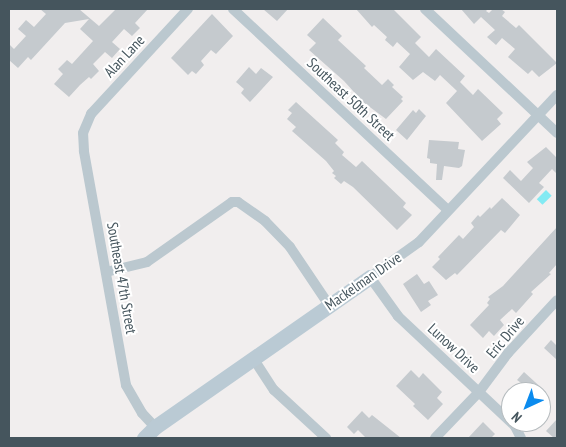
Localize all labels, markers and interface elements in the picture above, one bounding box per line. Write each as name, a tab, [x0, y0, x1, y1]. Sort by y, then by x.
street label: Alan Lane	[100, 31, 148, 81]
street label: Southeast 50th Street	[303, 54, 399, 144]
street label: Southeast 47th Street	[103, 221, 141, 335]
street label: Mackelman Drive	[321, 248, 405, 314]
street label: Eric Drive	[482, 312, 528, 362]
street label: Lunow Drive	[424, 319, 484, 377]
north arrow	[501, 382, 551, 432]
text: N	[508, 408, 525, 426]

